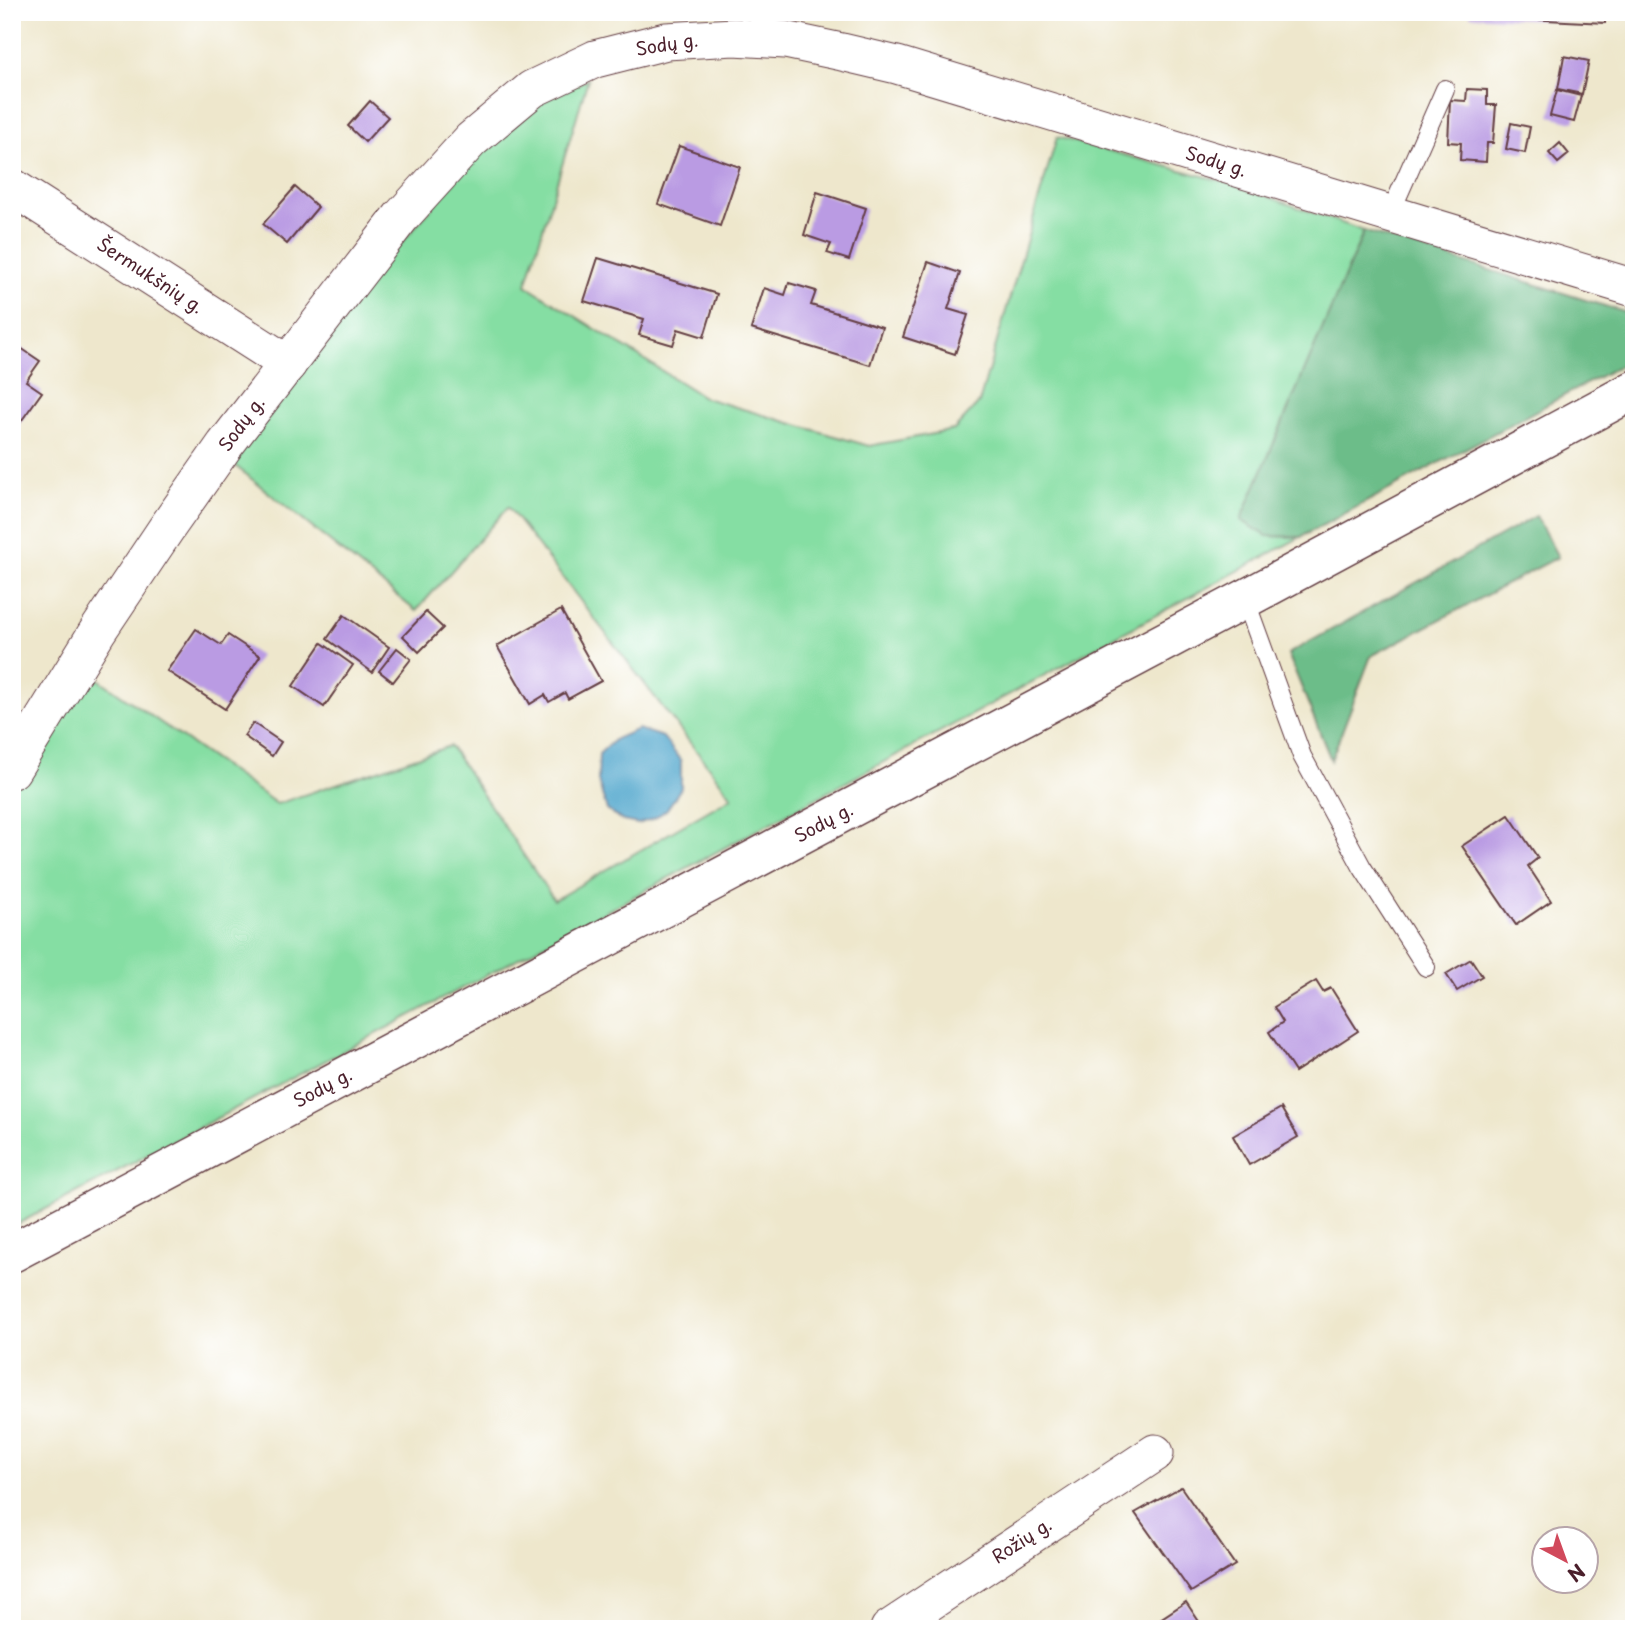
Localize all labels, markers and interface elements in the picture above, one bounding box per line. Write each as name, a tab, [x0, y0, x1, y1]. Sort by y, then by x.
street label: Sodų g.	[634, 25, 700, 62]
street label: Sodų g.	[1182, 138, 1250, 183]
street label: Šermukšnių g.	[92, 230, 210, 319]
street label: Sodų g.	[211, 390, 270, 456]
street label: Sodų g.	[789, 795, 857, 848]
street label: Sodų g.	[288, 1060, 356, 1113]
street label: Rožių g.	[986, 1510, 1057, 1569]
north arrow	[1530, 1526, 1600, 1596]
text: N	[1562, 1558, 1592, 1589]

